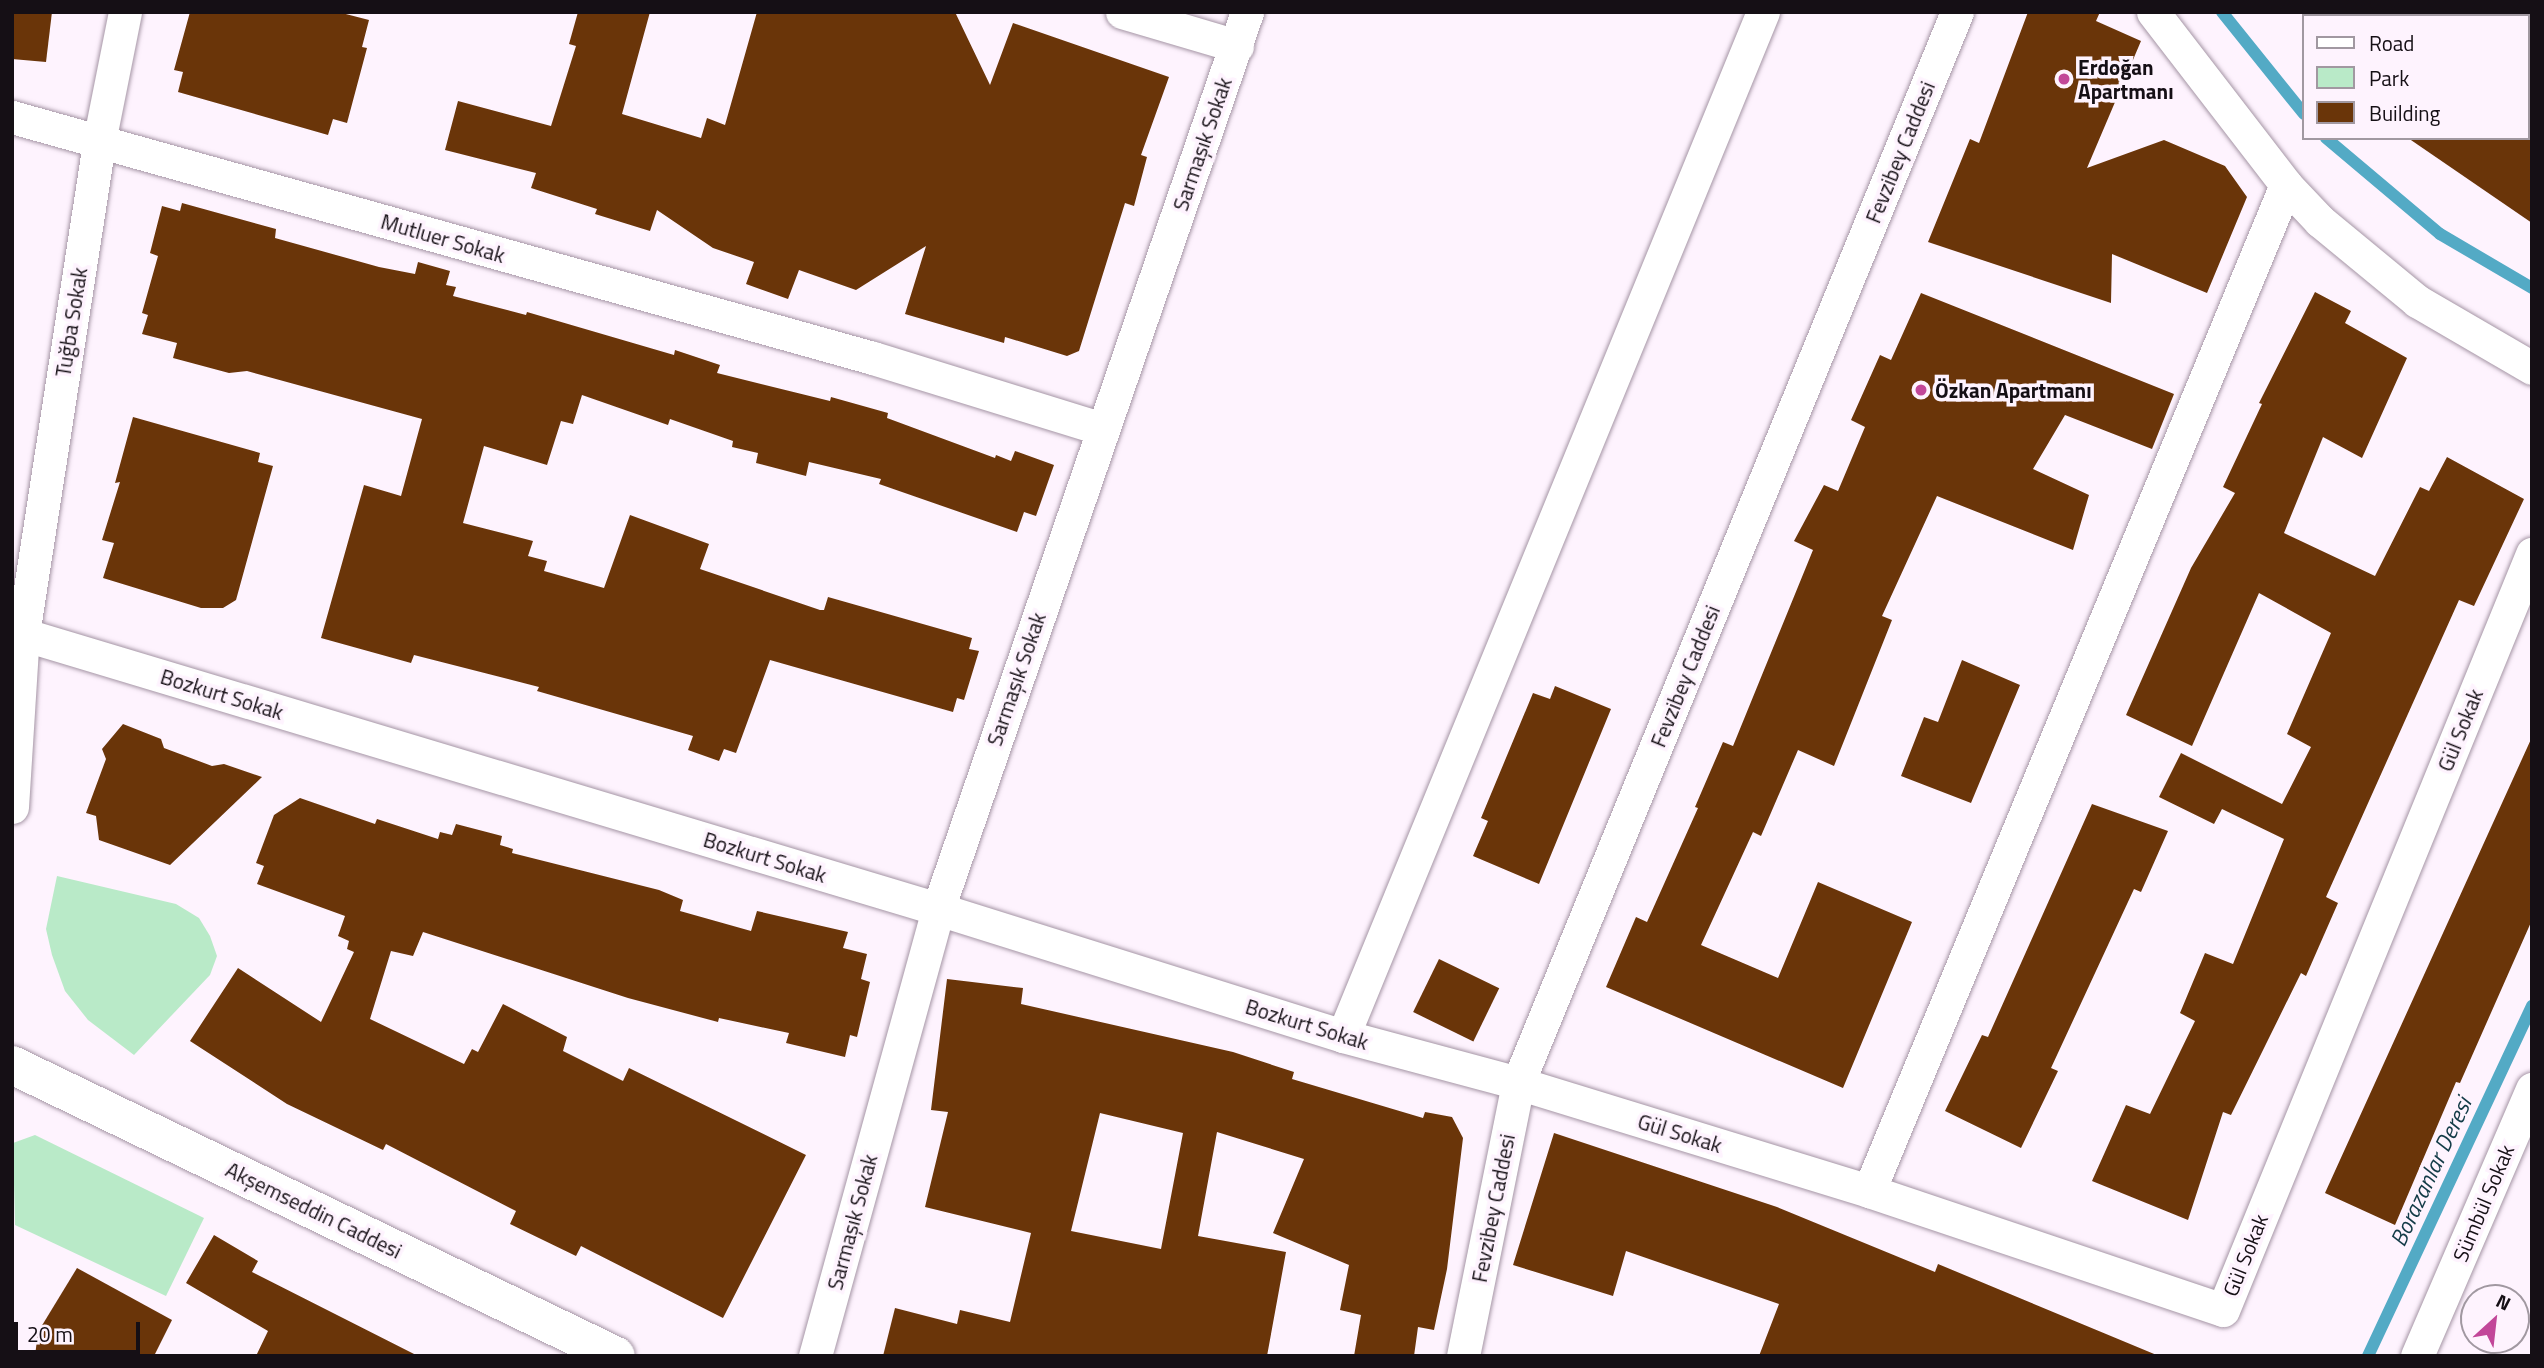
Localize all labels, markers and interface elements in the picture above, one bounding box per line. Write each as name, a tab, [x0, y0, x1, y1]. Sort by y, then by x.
legend	[2302, 14, 2530, 140]
text: Road	[2369, 27, 2414, 59]
place label: Erdoğan Apartmanı	[2078, 54, 2174, 104]
text: Park	[2369, 62, 2409, 94]
marker: Erdoğan Apartmanı	[2056, 71, 2072, 87]
street label: Sarmaşık Sokak	[1167, 74, 1237, 214]
street label: Fevzibey Caddesi	[1860, 77, 1940, 227]
text: Building	[2369, 97, 2440, 129]
street label: Mutluer Sokak	[378, 208, 508, 268]
street label: Tuğba Sokak	[50, 266, 92, 378]
place label: Özkan Apartmanı	[1935, 377, 2092, 403]
marker: Özkan Apartmanı	[1913, 382, 1929, 398]
street label: Fevzibey Caddesi	[1645, 601, 1725, 751]
street label: Sarmaşık Sokak	[981, 609, 1051, 749]
street label: Bozkurt Sokak	[158, 663, 286, 725]
street label: Gül Sokak	[2432, 685, 2488, 775]
street label: Bozkurt Sokak	[701, 826, 829, 888]
street label: Bozkurt Sokak	[1243, 993, 1371, 1055]
water label: Borazanlar Deresi	[2384, 1093, 2478, 1251]
street label: Gül Sokak	[1635, 1108, 1725, 1158]
street label: Fevzibey Caddesi	[1466, 1132, 1520, 1284]
street label: Sümbül Sokak	[2447, 1141, 2519, 1265]
street label: Sarmaşık Sokak	[822, 1151, 882, 1293]
street label: Akşemseddin Caddesi	[222, 1156, 406, 1264]
street label: Gül Sokak	[2217, 1210, 2273, 1300]
north arrow	[2460, 1284, 2530, 1354]
text: N	[2491, 1286, 2516, 1318]
scale bar	[18, 1308, 144, 1352]
text: 20 m	[27, 1318, 73, 1350]

